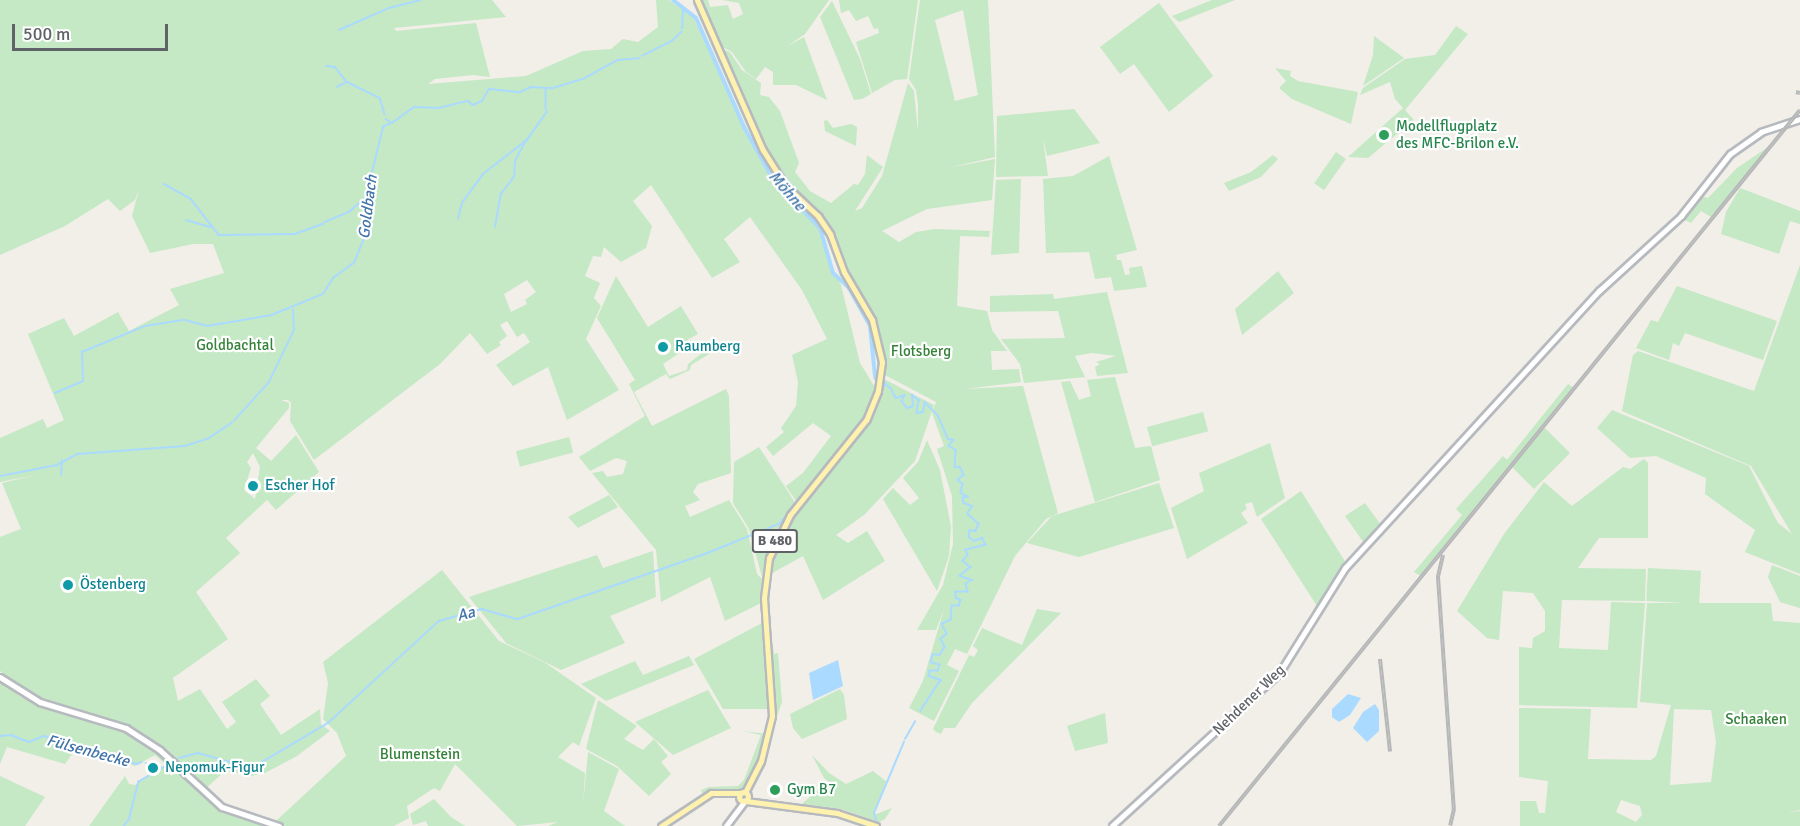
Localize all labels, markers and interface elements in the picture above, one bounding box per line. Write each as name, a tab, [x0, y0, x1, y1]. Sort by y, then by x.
scale bar	[15, 12, 171, 50]
text: 500 m	[23, 23, 70, 45]
place label: Modellflugplatz des MFC-Brilon e.V.	[1396, 117, 1519, 152]
marker: Modellflugplatz des MFC-Brilon e.V.	[1377, 128, 1391, 142]
water label: Möhne	[764, 167, 810, 215]
water label: Goldbach	[355, 174, 381, 240]
park label: Goldbachtal	[196, 337, 274, 355]
place label: Raumberg	[675, 338, 740, 356]
marker: Raumberg	[656, 340, 670, 354]
park label: Flotsberg	[891, 343, 951, 361]
place label: Escher Hof	[265, 477, 334, 495]
marker: Escher Hof	[246, 479, 260, 493]
road number: B 480	[751, 530, 799, 552]
place label: Östenberg	[80, 576, 146, 594]
marker: Östenberg	[61, 578, 75, 592]
water label: Aa	[455, 602, 477, 626]
street label: Nehdener Weg	[1209, 661, 1289, 739]
park label: Schaaken	[1725, 711, 1787, 729]
water label: Fülsenbecke	[45, 731, 131, 771]
park label: Blumenstein	[380, 746, 460, 764]
place label: Nepomuk-Figur	[165, 759, 265, 777]
marker: Nepomuk-Figur	[146, 761, 160, 775]
place label: Gym B7	[787, 781, 836, 799]
marker: Gym B7	[768, 783, 782, 797]

